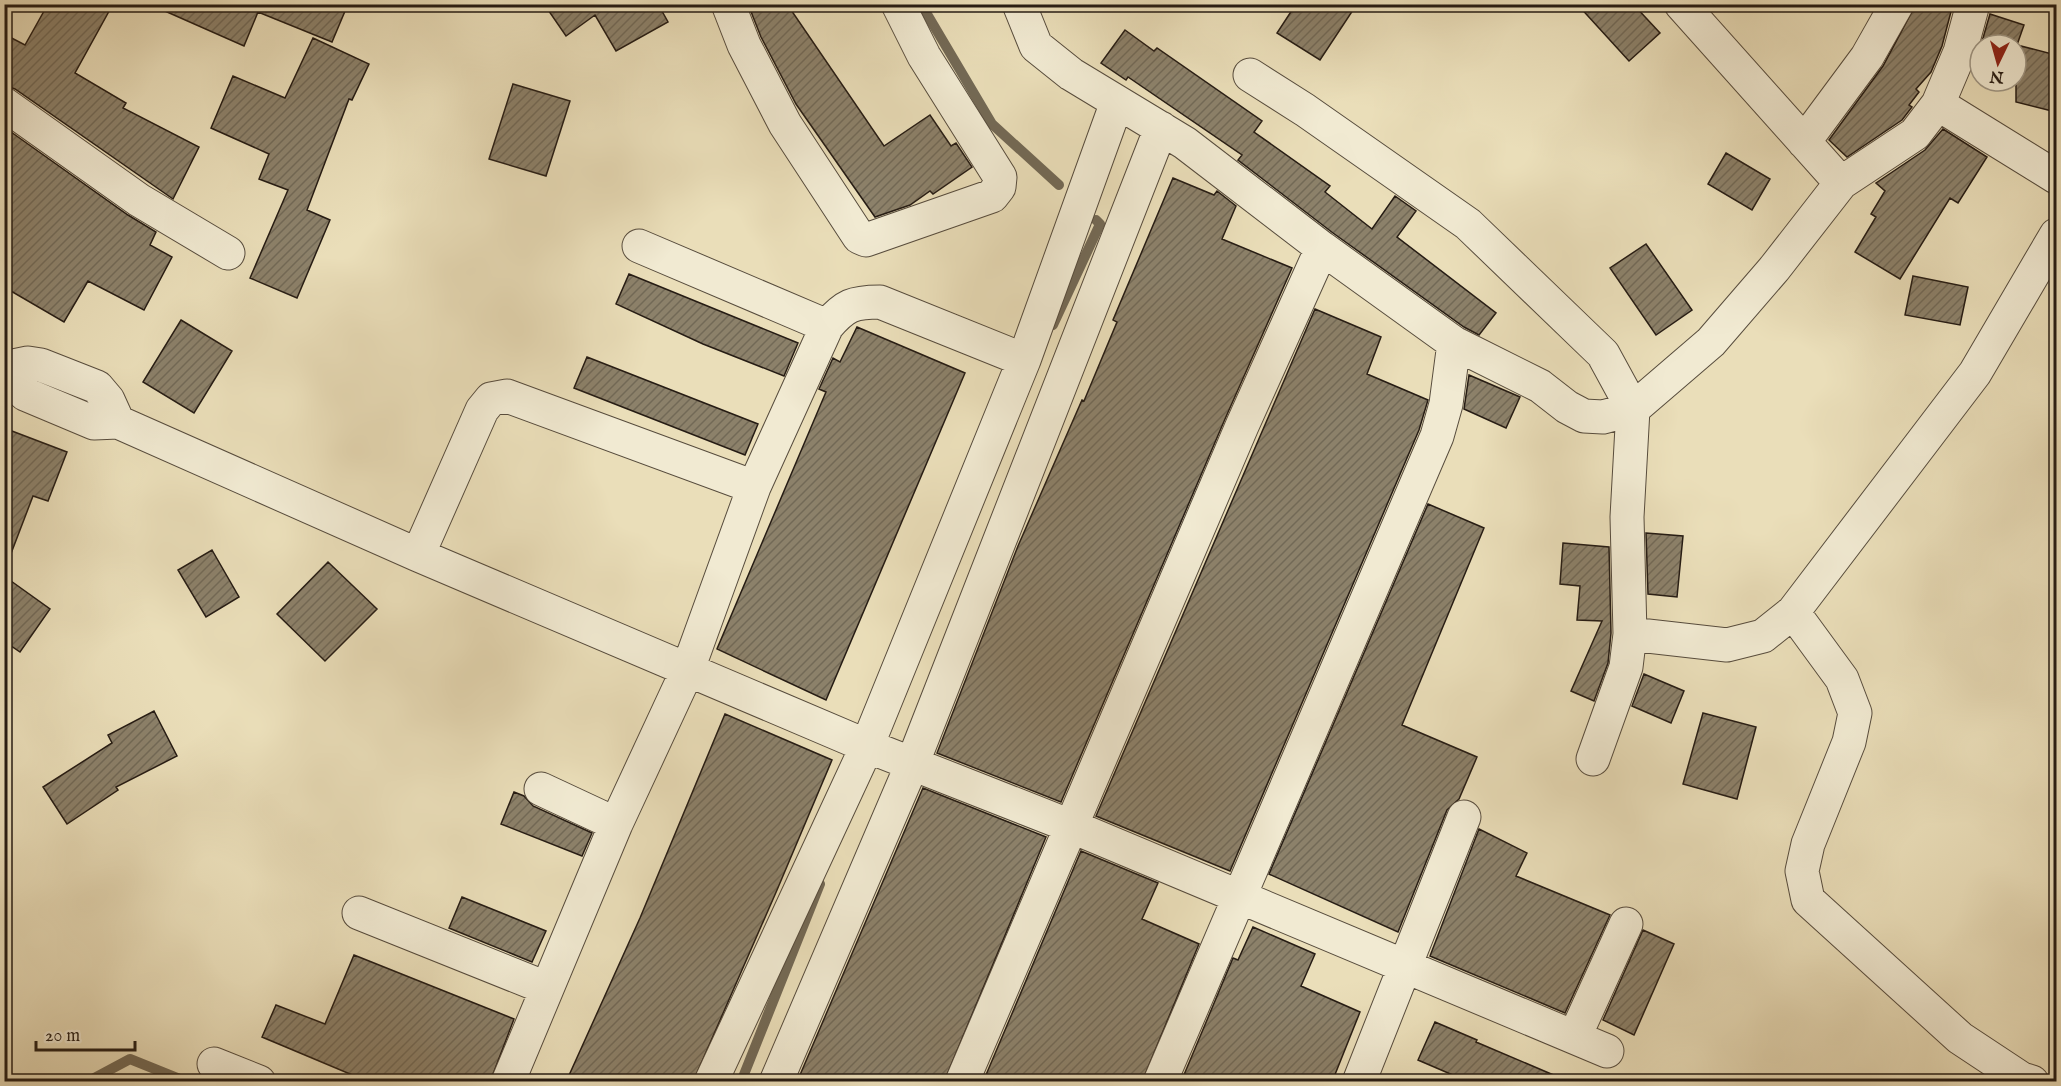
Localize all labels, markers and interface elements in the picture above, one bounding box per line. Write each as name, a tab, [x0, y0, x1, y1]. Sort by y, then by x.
north arrow	[1968, 33, 2028, 93]
text: N	[1989, 65, 2006, 87]
scale bar	[36, 1014, 135, 1052]
text: 20 m	[45, 1025, 80, 1048]

